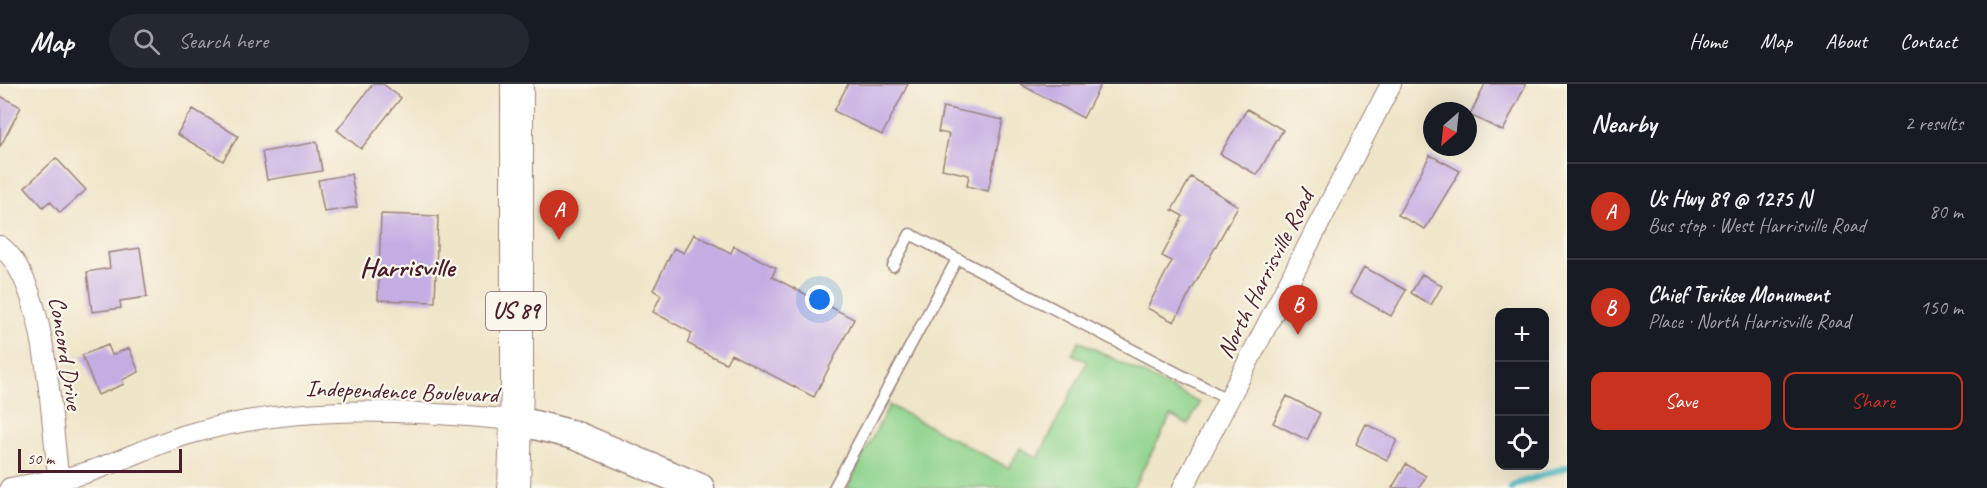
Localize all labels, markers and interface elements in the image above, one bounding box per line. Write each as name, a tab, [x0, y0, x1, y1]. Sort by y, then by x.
search box	[109, 14, 529, 68]
text: Map	[30, 24, 73, 59]
icon: search	[130, 25, 163, 58]
text: Search here	[178, 27, 268, 55]
text: Home	[1689, 28, 1727, 54]
text: Map	[1760, 28, 1792, 54]
text: About	[1825, 28, 1867, 54]
text: Contact	[1900, 28, 1957, 54]
north arrow	[1423, 102, 1477, 156]
text: Nearby	[1591, 107, 1656, 140]
text: 2 results	[1904, 111, 1963, 136]
street label: North Harrisville Road	[1210, 182, 1322, 363]
text: Us Hwy 89 @ 1275 N	[1648, 185, 1811, 213]
pin: A	[540, 190, 578, 240]
text: A	[1605, 199, 1616, 224]
text: 80 m	[1929, 199, 1963, 224]
text: Bus stop · West Harrisville Road	[1648, 213, 1865, 238]
district label: Harrisville	[360, 250, 457, 284]
text: Chief Terikee Monument	[1648, 281, 1829, 309]
your location	[805, 285, 834, 314]
pin: B	[1278, 286, 1318, 335]
road number: US 89	[486, 292, 546, 330]
street label: Concord Drive	[42, 294, 90, 414]
text: B	[1605, 295, 1616, 320]
text: 150 m	[1920, 295, 1963, 320]
map controls	[1495, 308, 1549, 470]
button: +	[1495, 308, 1549, 362]
text: Place · North Harrisville Road	[1648, 309, 1850, 334]
button: −	[1495, 362, 1549, 416]
button: Save	[1591, 372, 1771, 430]
button: Share	[1783, 372, 1963, 430]
street label: Independence Boulevard	[305, 373, 502, 409]
button: locate	[1495, 416, 1549, 470]
scale bar	[18, 446, 182, 474]
text: 50 m	[27, 449, 54, 469]

